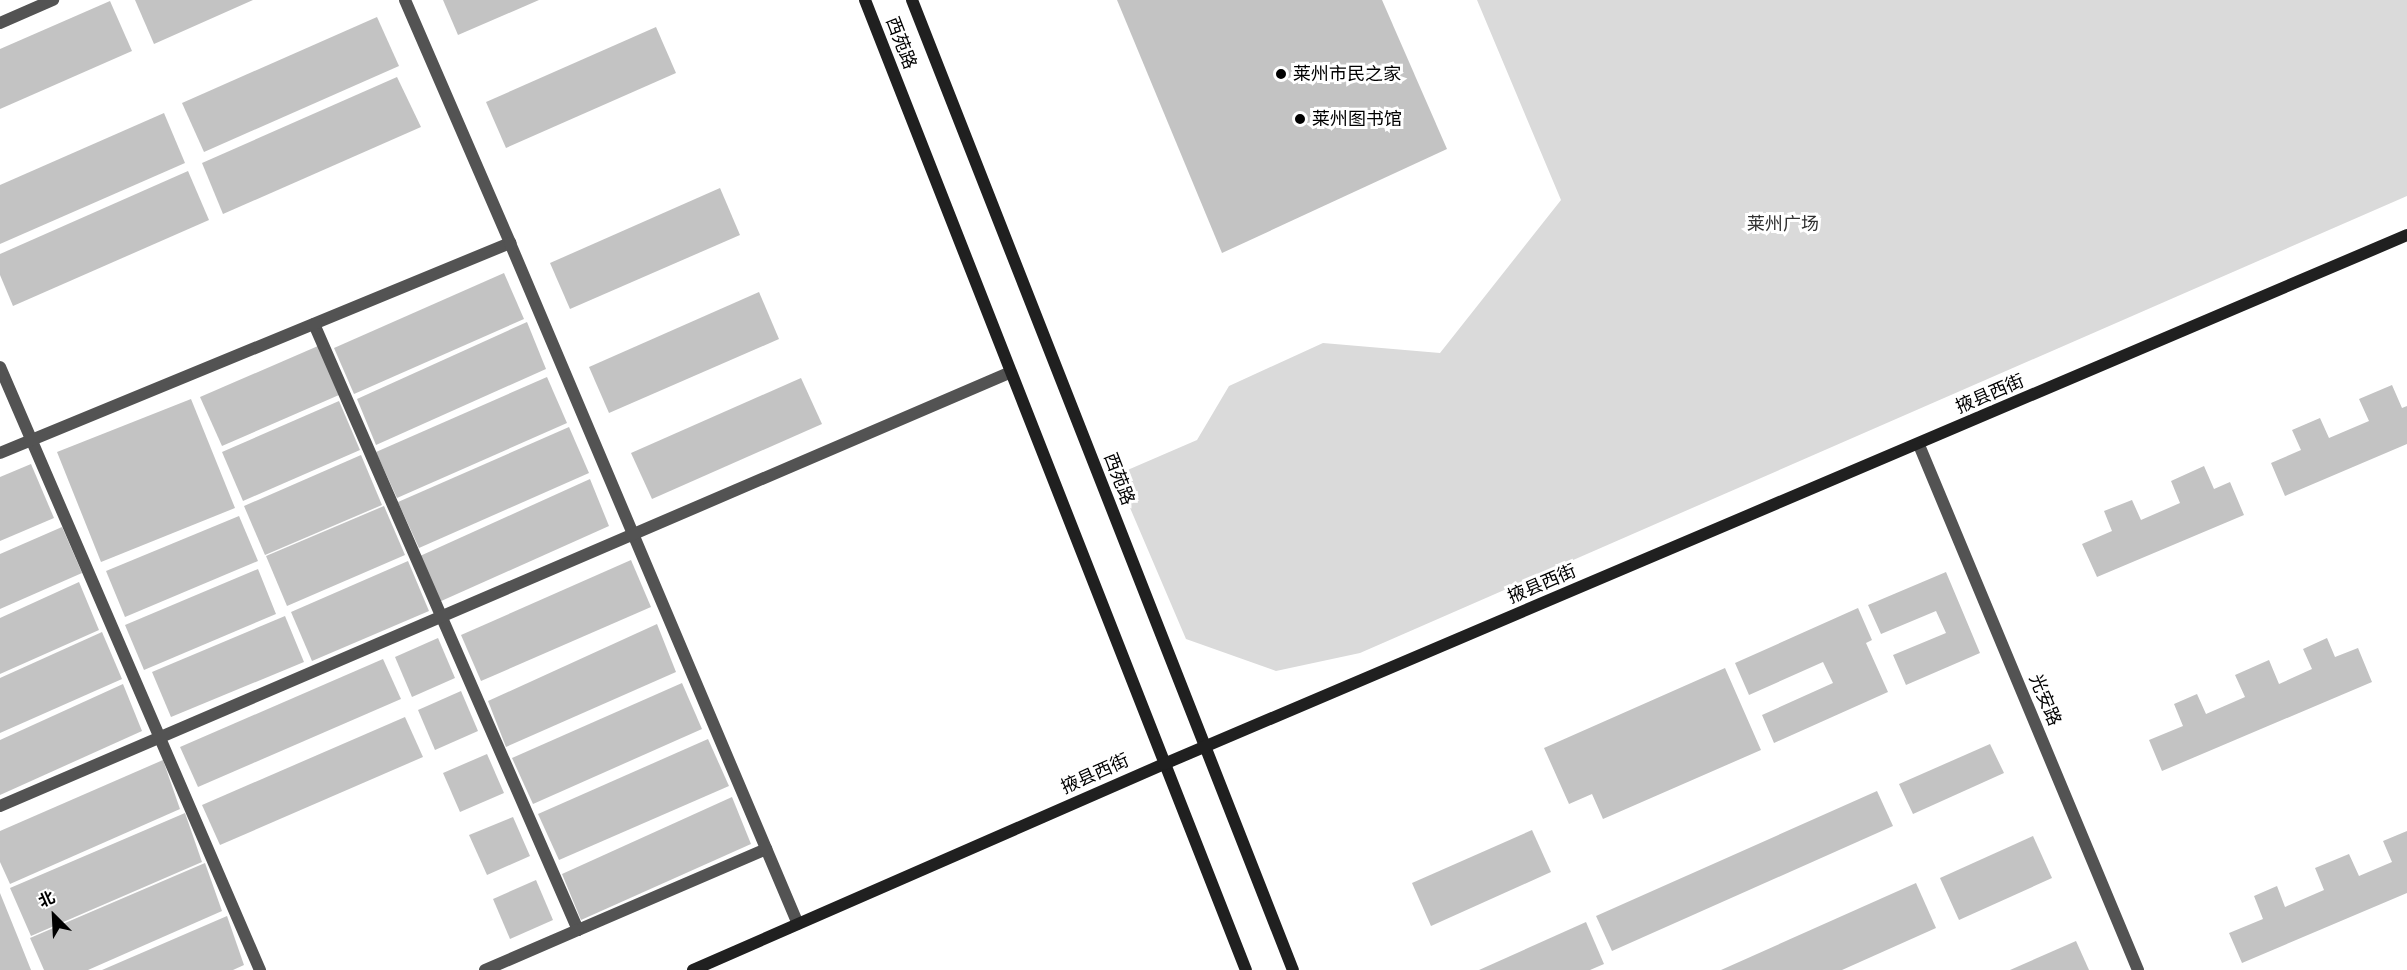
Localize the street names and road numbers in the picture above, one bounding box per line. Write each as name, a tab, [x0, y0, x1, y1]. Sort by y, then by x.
street label: 西苑路	[881, 14, 921, 72]
street label: 掖县西街	[1953, 370, 2027, 418]
street label: 西苑路	[1099, 450, 1139, 508]
street label: 掖县西街	[1505, 560, 1579, 608]
street label: 光安路	[2025, 671, 2065, 729]
street label: 掖县西街	[1058, 749, 1132, 799]

